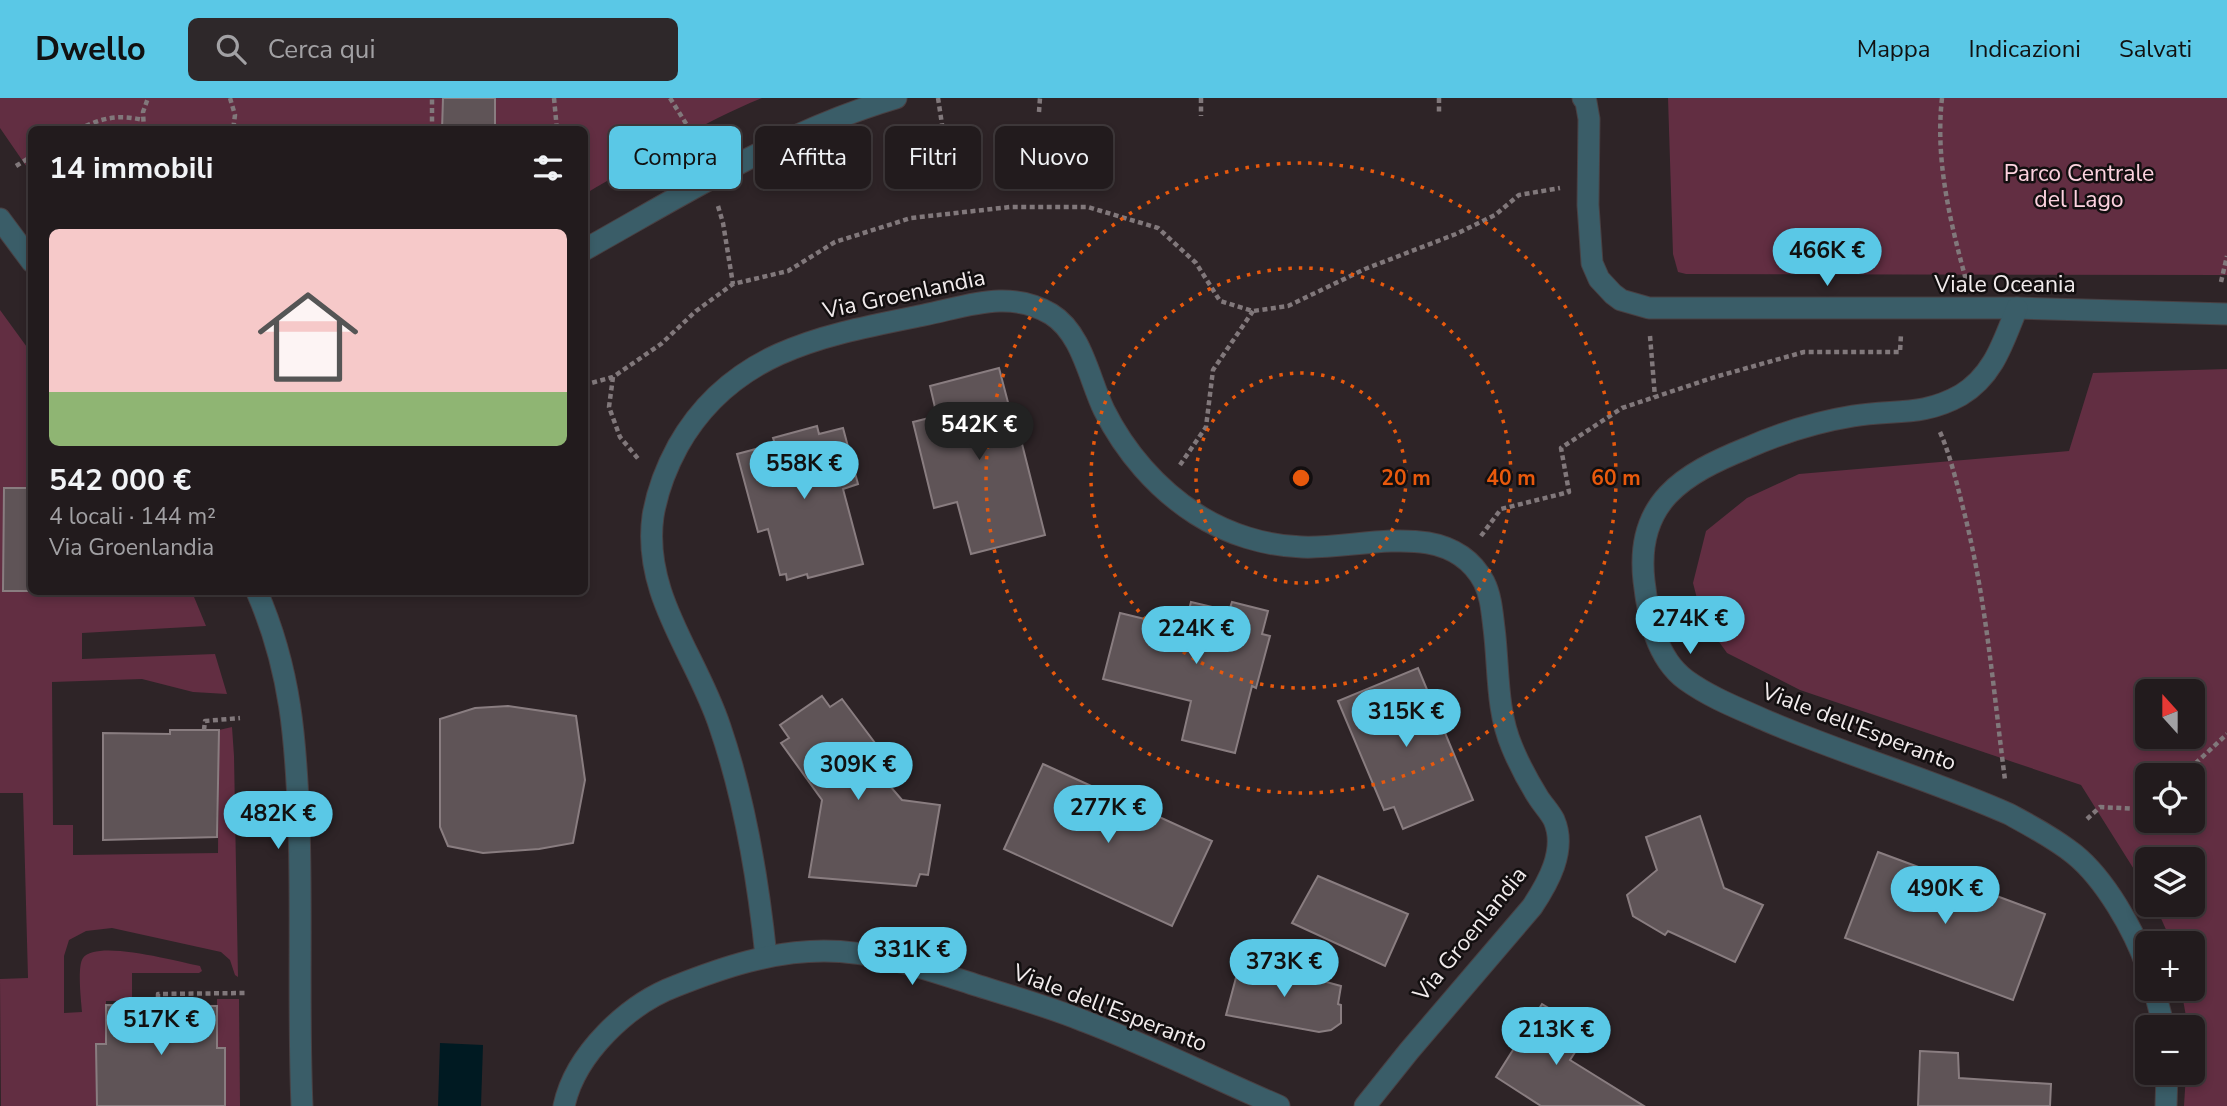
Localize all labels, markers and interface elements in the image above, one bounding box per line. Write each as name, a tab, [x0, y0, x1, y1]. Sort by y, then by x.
search box	[188, 18, 678, 81]
text: Dwello	[35, 27, 146, 72]
icon: search	[212, 30, 250, 68]
text: Cerca qui	[268, 32, 375, 67]
text: Mappa	[1857, 33, 1931, 65]
text: Indicazioni	[1969, 33, 2081, 65]
text: Salvati	[2119, 33, 2192, 65]
chip: Compra	[609, 126, 741, 189]
chip: Affitta	[755, 126, 871, 189]
chip: Filtri	[885, 126, 981, 189]
chip: Nuovo	[995, 126, 1113, 189]
text: 14 immobili	[49, 148, 214, 189]
icon: filters	[529, 149, 567, 187]
park label: Parco Centrale del Lago	[2004, 158, 2154, 215]
pin: 466K €	[1770, 228, 1884, 288]
text: 466K €	[1789, 235, 1865, 266]
street label: Via Groenlandia	[819, 262, 988, 327]
street label: Viale Oceania	[1933, 269, 2076, 300]
icon: home	[245, 274, 371, 400]
pin: 542K €	[922, 402, 1036, 462]
text: 542K €	[941, 409, 1017, 440]
pin: 558K €	[747, 442, 861, 501]
text: 558K €	[766, 448, 842, 479]
text: 542 000 €	[49, 460, 191, 501]
text: 20 m	[1381, 464, 1431, 492]
text: 40 m	[1486, 464, 1536, 492]
text: 60 m	[1591, 464, 1641, 492]
centre of rings	[1289, 466, 1313, 490]
text: 4 locali · 144 m²	[49, 501, 216, 532]
text: Via Groenlandia	[49, 532, 214, 563]
pin: 274K €	[1633, 596, 1747, 656]
text: 274K €	[1652, 603, 1728, 634]
pin: 224K €	[1139, 606, 1253, 666]
text: 224K €	[1158, 613, 1234, 644]
street label: Viale dell'Esperanto	[1756, 675, 1961, 778]
north arrow	[2135, 679, 2205, 749]
map controls	[2135, 679, 2205, 1085]
pin: 315K €	[1349, 690, 1463, 749]
text: 315K €	[1368, 696, 1444, 727]
pin: 309K €	[801, 742, 915, 802]
text: 309K €	[820, 749, 896, 780]
button: locate	[2135, 763, 2205, 833]
pin: 277K €	[1051, 786, 1165, 845]
pin: 482K €	[221, 792, 335, 851]
text: 277K €	[1070, 792, 1146, 823]
text: 482K €	[240, 798, 316, 829]
button: layers	[2135, 847, 2205, 917]
street label: Via Groenlandia	[1405, 860, 1534, 1009]
pin: 490K €	[1888, 866, 2002, 926]
text: 490K €	[1907, 873, 1983, 904]
pin: 331K €	[855, 928, 969, 987]
button: +	[2135, 931, 2205, 1001]
text: 331K €	[874, 934, 950, 965]
pin: 373K €	[1227, 940, 1341, 999]
text: 373K €	[1246, 946, 1322, 977]
street label: Viale dell'Esperanto	[1007, 956, 1212, 1059]
pin: 517K €	[104, 998, 218, 1057]
text: 517K €	[123, 1004, 199, 1035]
pin: 213K €	[1499, 1007, 1613, 1067]
text: 213K €	[1518, 1014, 1594, 1045]
button: −	[2135, 1015, 2205, 1085]

